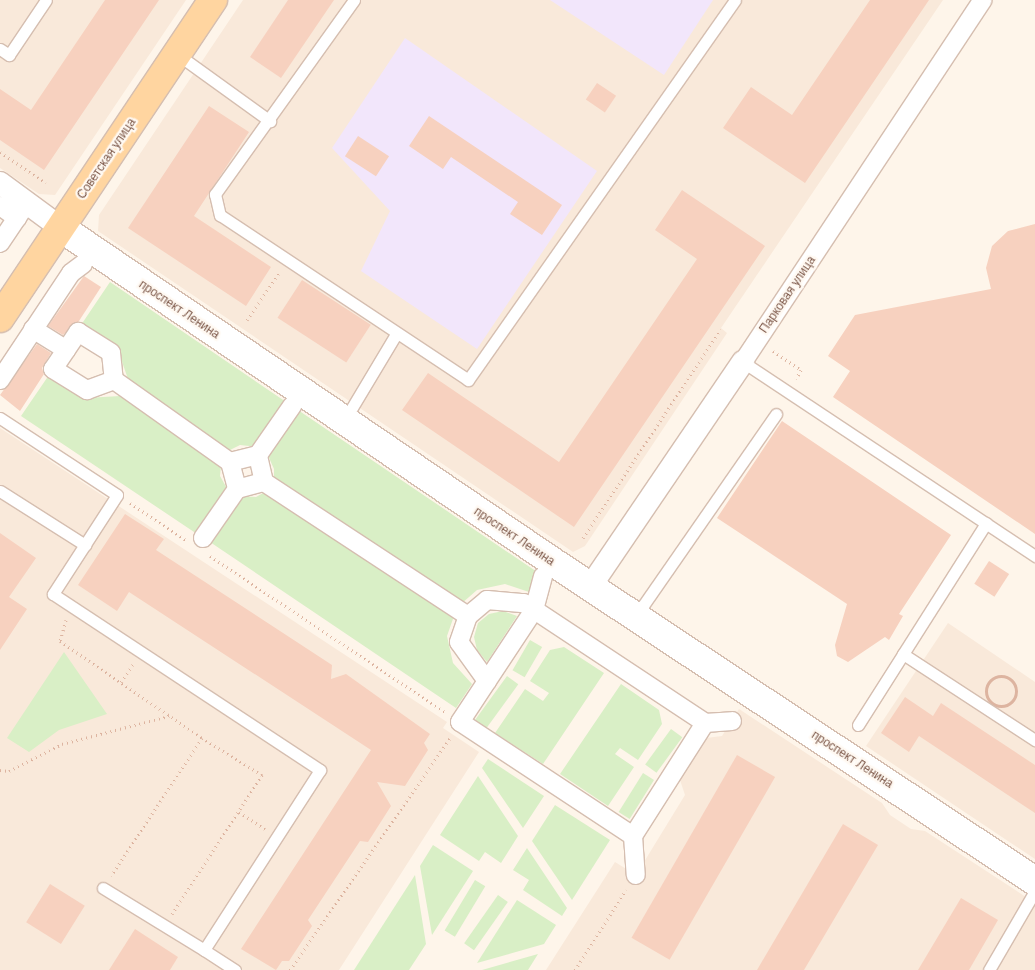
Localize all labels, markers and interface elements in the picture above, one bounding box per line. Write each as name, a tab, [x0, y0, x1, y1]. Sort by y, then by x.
street label: Советская улица	[75, 116, 139, 202]
street label: Парковая улица	[757, 254, 819, 336]
street label: проспект Ленина	[136, 278, 222, 342]
street label: проспект Ленина	[471, 505, 557, 569]
street label: проспект Ленина	[809, 728, 895, 792]

